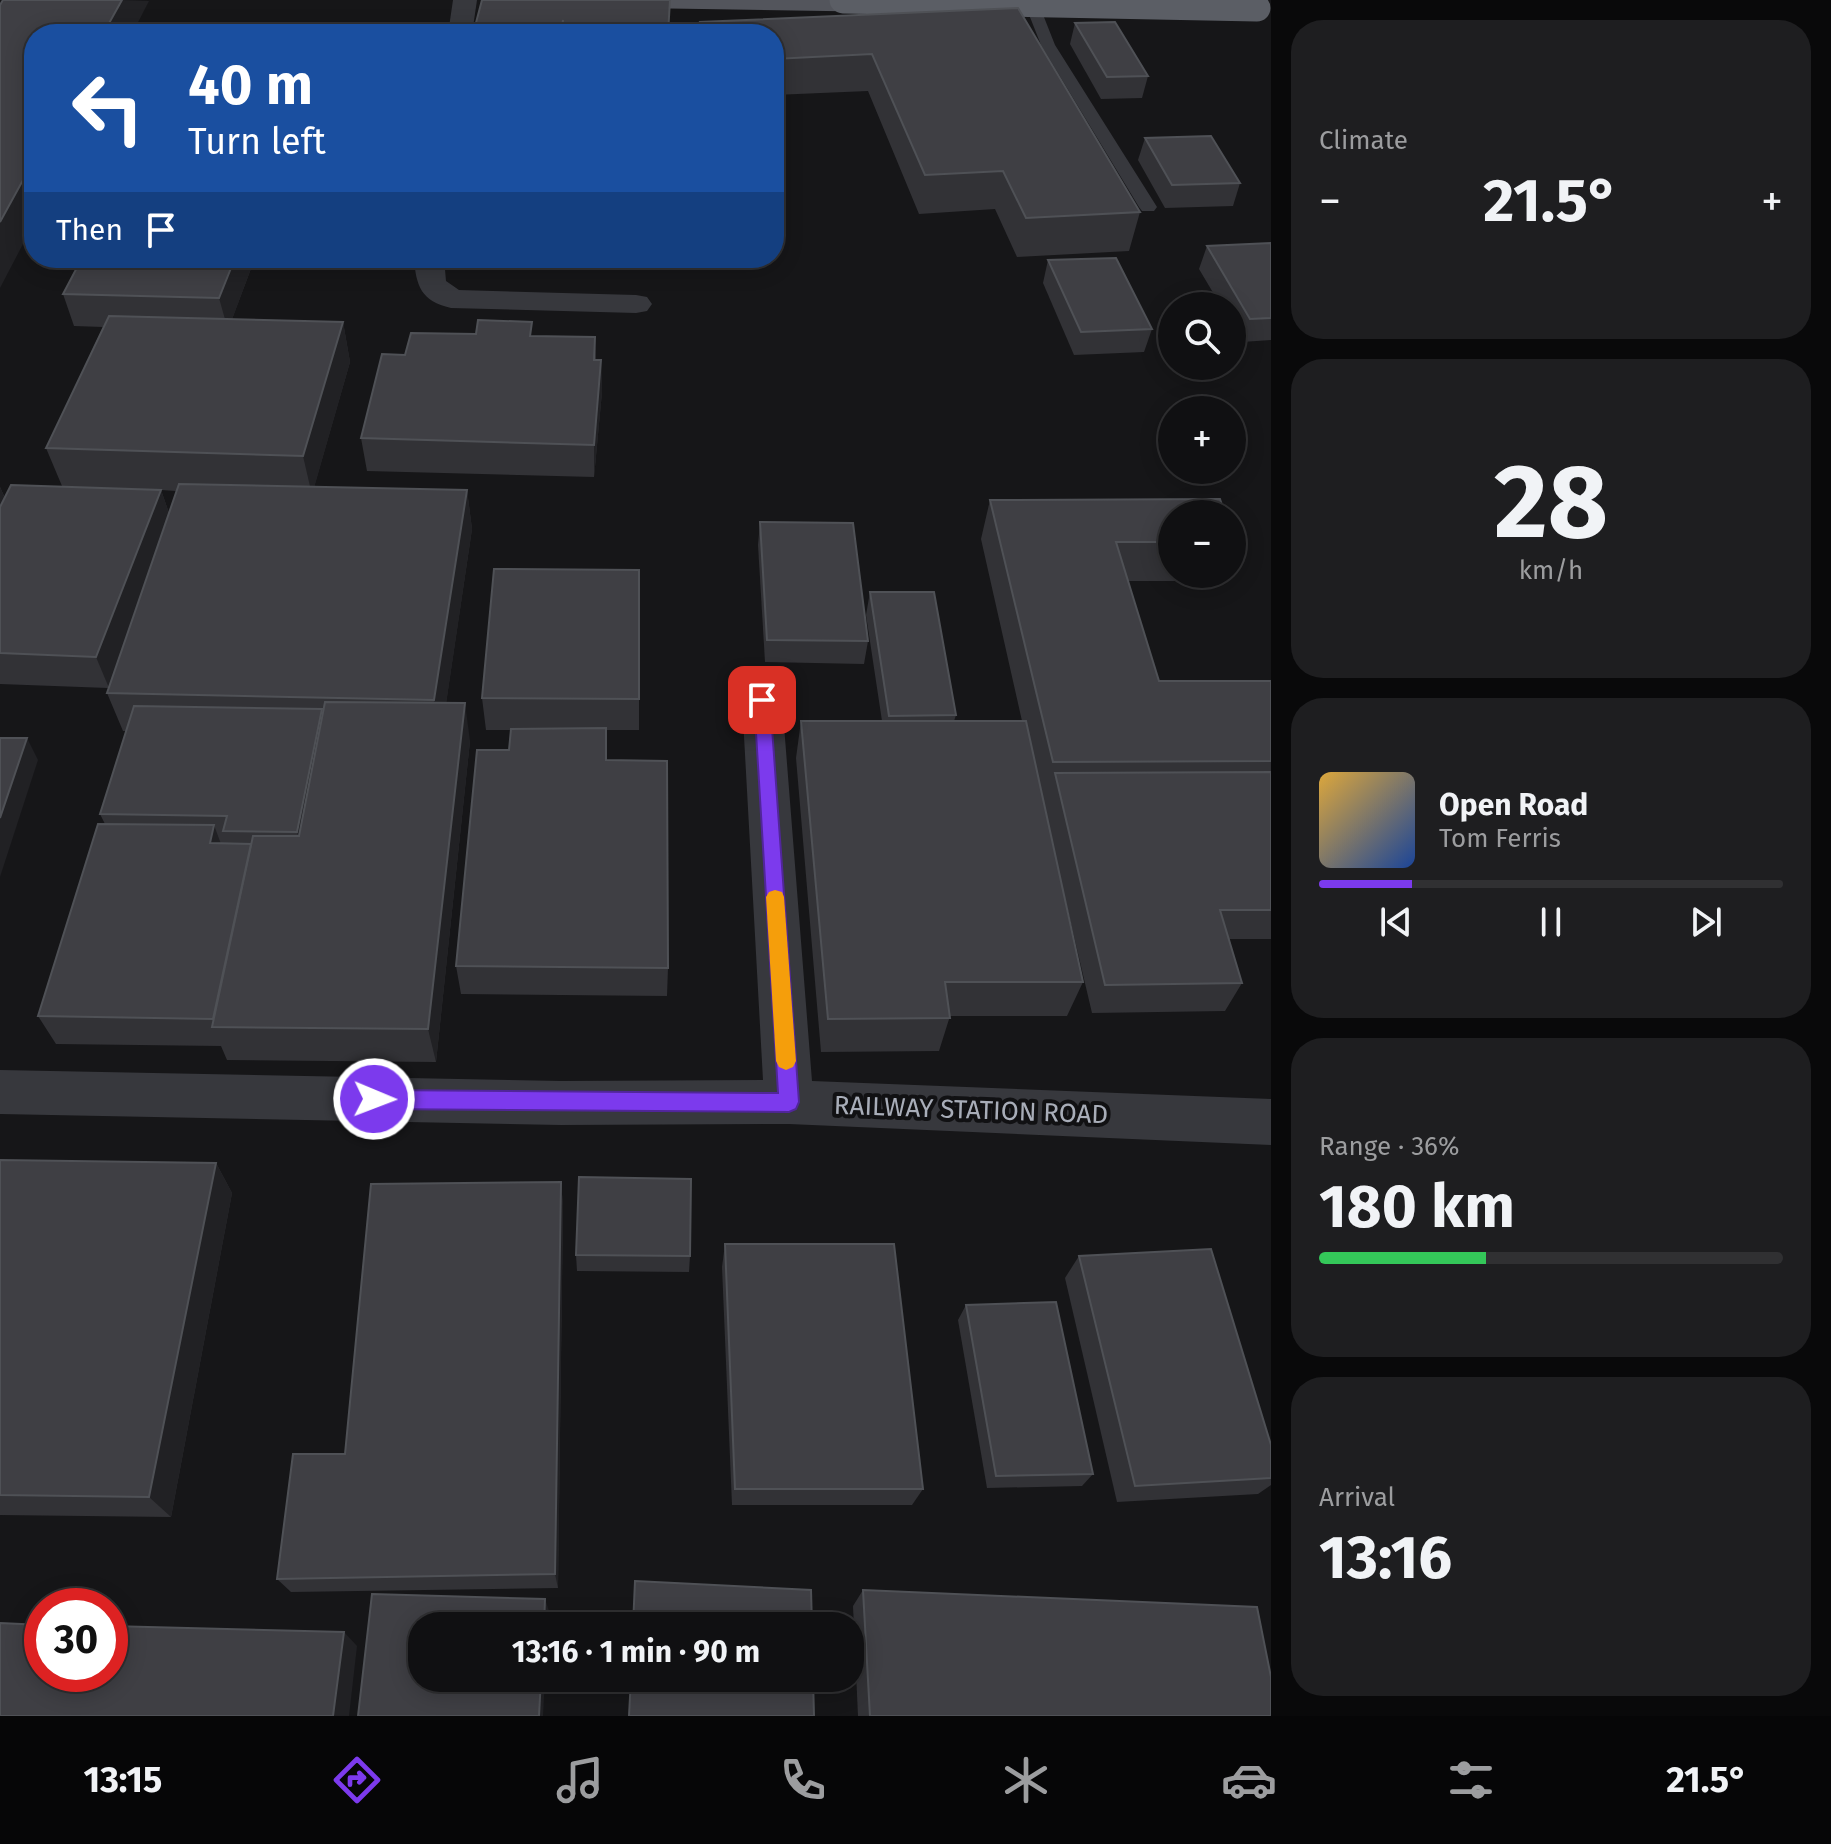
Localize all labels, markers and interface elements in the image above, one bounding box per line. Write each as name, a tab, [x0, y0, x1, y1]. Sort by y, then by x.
text: 40 m	[188, 52, 313, 119]
icon: left	[56, 56, 160, 160]
text: Turn left	[188, 120, 326, 164]
text: Climate	[1319, 125, 1408, 156]
text: 21.5°	[1483, 165, 1619, 237]
text: −	[1319, 175, 1341, 228]
text: +	[1761, 175, 1783, 228]
icon: arrive	[139, 208, 183, 252]
text: Then	[56, 212, 123, 248]
map controls	[1158, 292, 1246, 588]
button: search	[1158, 292, 1246, 380]
button: +	[1158, 396, 1246, 484]
text: 28	[1494, 440, 1608, 565]
button: −	[1158, 500, 1246, 588]
text: km/h	[1519, 555, 1583, 586]
pin	[728, 666, 796, 734]
icon: arrive	[740, 678, 784, 722]
text: Open Road	[1439, 787, 1588, 823]
text: Tom Ferris	[1439, 823, 1561, 854]
icon: previous	[1374, 900, 1418, 944]
icon: pause	[1529, 900, 1573, 944]
icon: next	[1684, 900, 1728, 944]
position arrow	[332, 1057, 416, 1141]
street label: RAILWAY STATION ROAD	[833, 1090, 1109, 1130]
text: Range · 36%	[1319, 1131, 1459, 1162]
text: 180 km	[1319, 1171, 1515, 1243]
text: Arrival	[1319, 1482, 1395, 1513]
text: 13:16	[1319, 1522, 1452, 1594]
speed limit sign: 30	[24, 1588, 128, 1692]
text: 13:16 · 1 min · 90 m	[512, 1634, 760, 1670]
icon: directions	[329, 1752, 385, 1808]
icon: music	[552, 1752, 608, 1808]
icon: phone	[775, 1752, 831, 1808]
icon: climate	[998, 1752, 1054, 1808]
icon: car	[1221, 1752, 1277, 1808]
icon: filters	[1443, 1752, 1499, 1808]
text: 13:15	[83, 1758, 162, 1802]
text: 21.5°	[1666, 1758, 1748, 1802]

